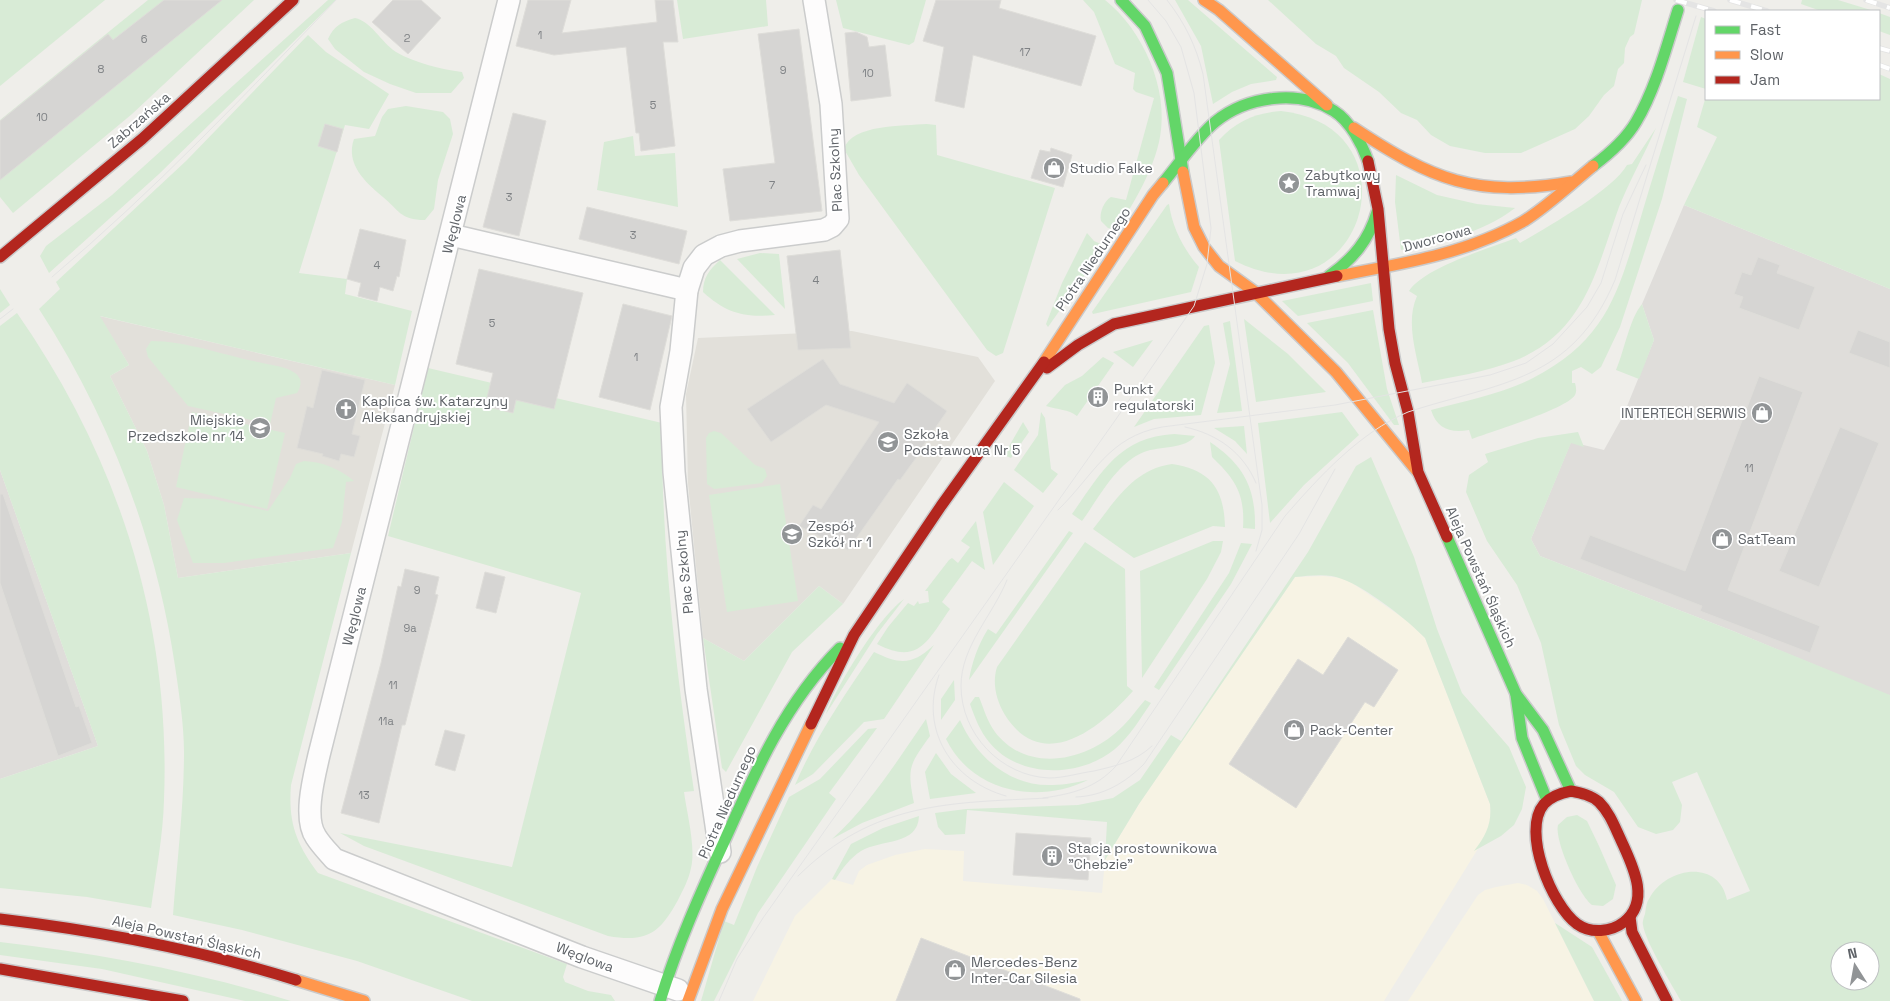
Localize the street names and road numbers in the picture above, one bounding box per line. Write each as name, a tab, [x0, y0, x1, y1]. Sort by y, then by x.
street label: Zabrzańska	[104, 88, 174, 152]
street label: Plac Szkolny	[824, 128, 846, 212]
street label: Węglowa	[438, 193, 470, 255]
street label: Piotra Niedurnego	[1051, 203, 1135, 315]
street label: Dworcowa	[1401, 220, 1473, 256]
street label: Aleja Powstań Śląskich	[1442, 504, 1520, 650]
street label: Plac Szkolny	[671, 529, 697, 615]
street label: Węglowa	[338, 585, 370, 647]
street label: Piotra Niedurnego	[694, 743, 760, 861]
street label: Aleja Powstań Śląskich	[111, 911, 263, 963]
street label: Węglowa	[554, 938, 616, 976]

